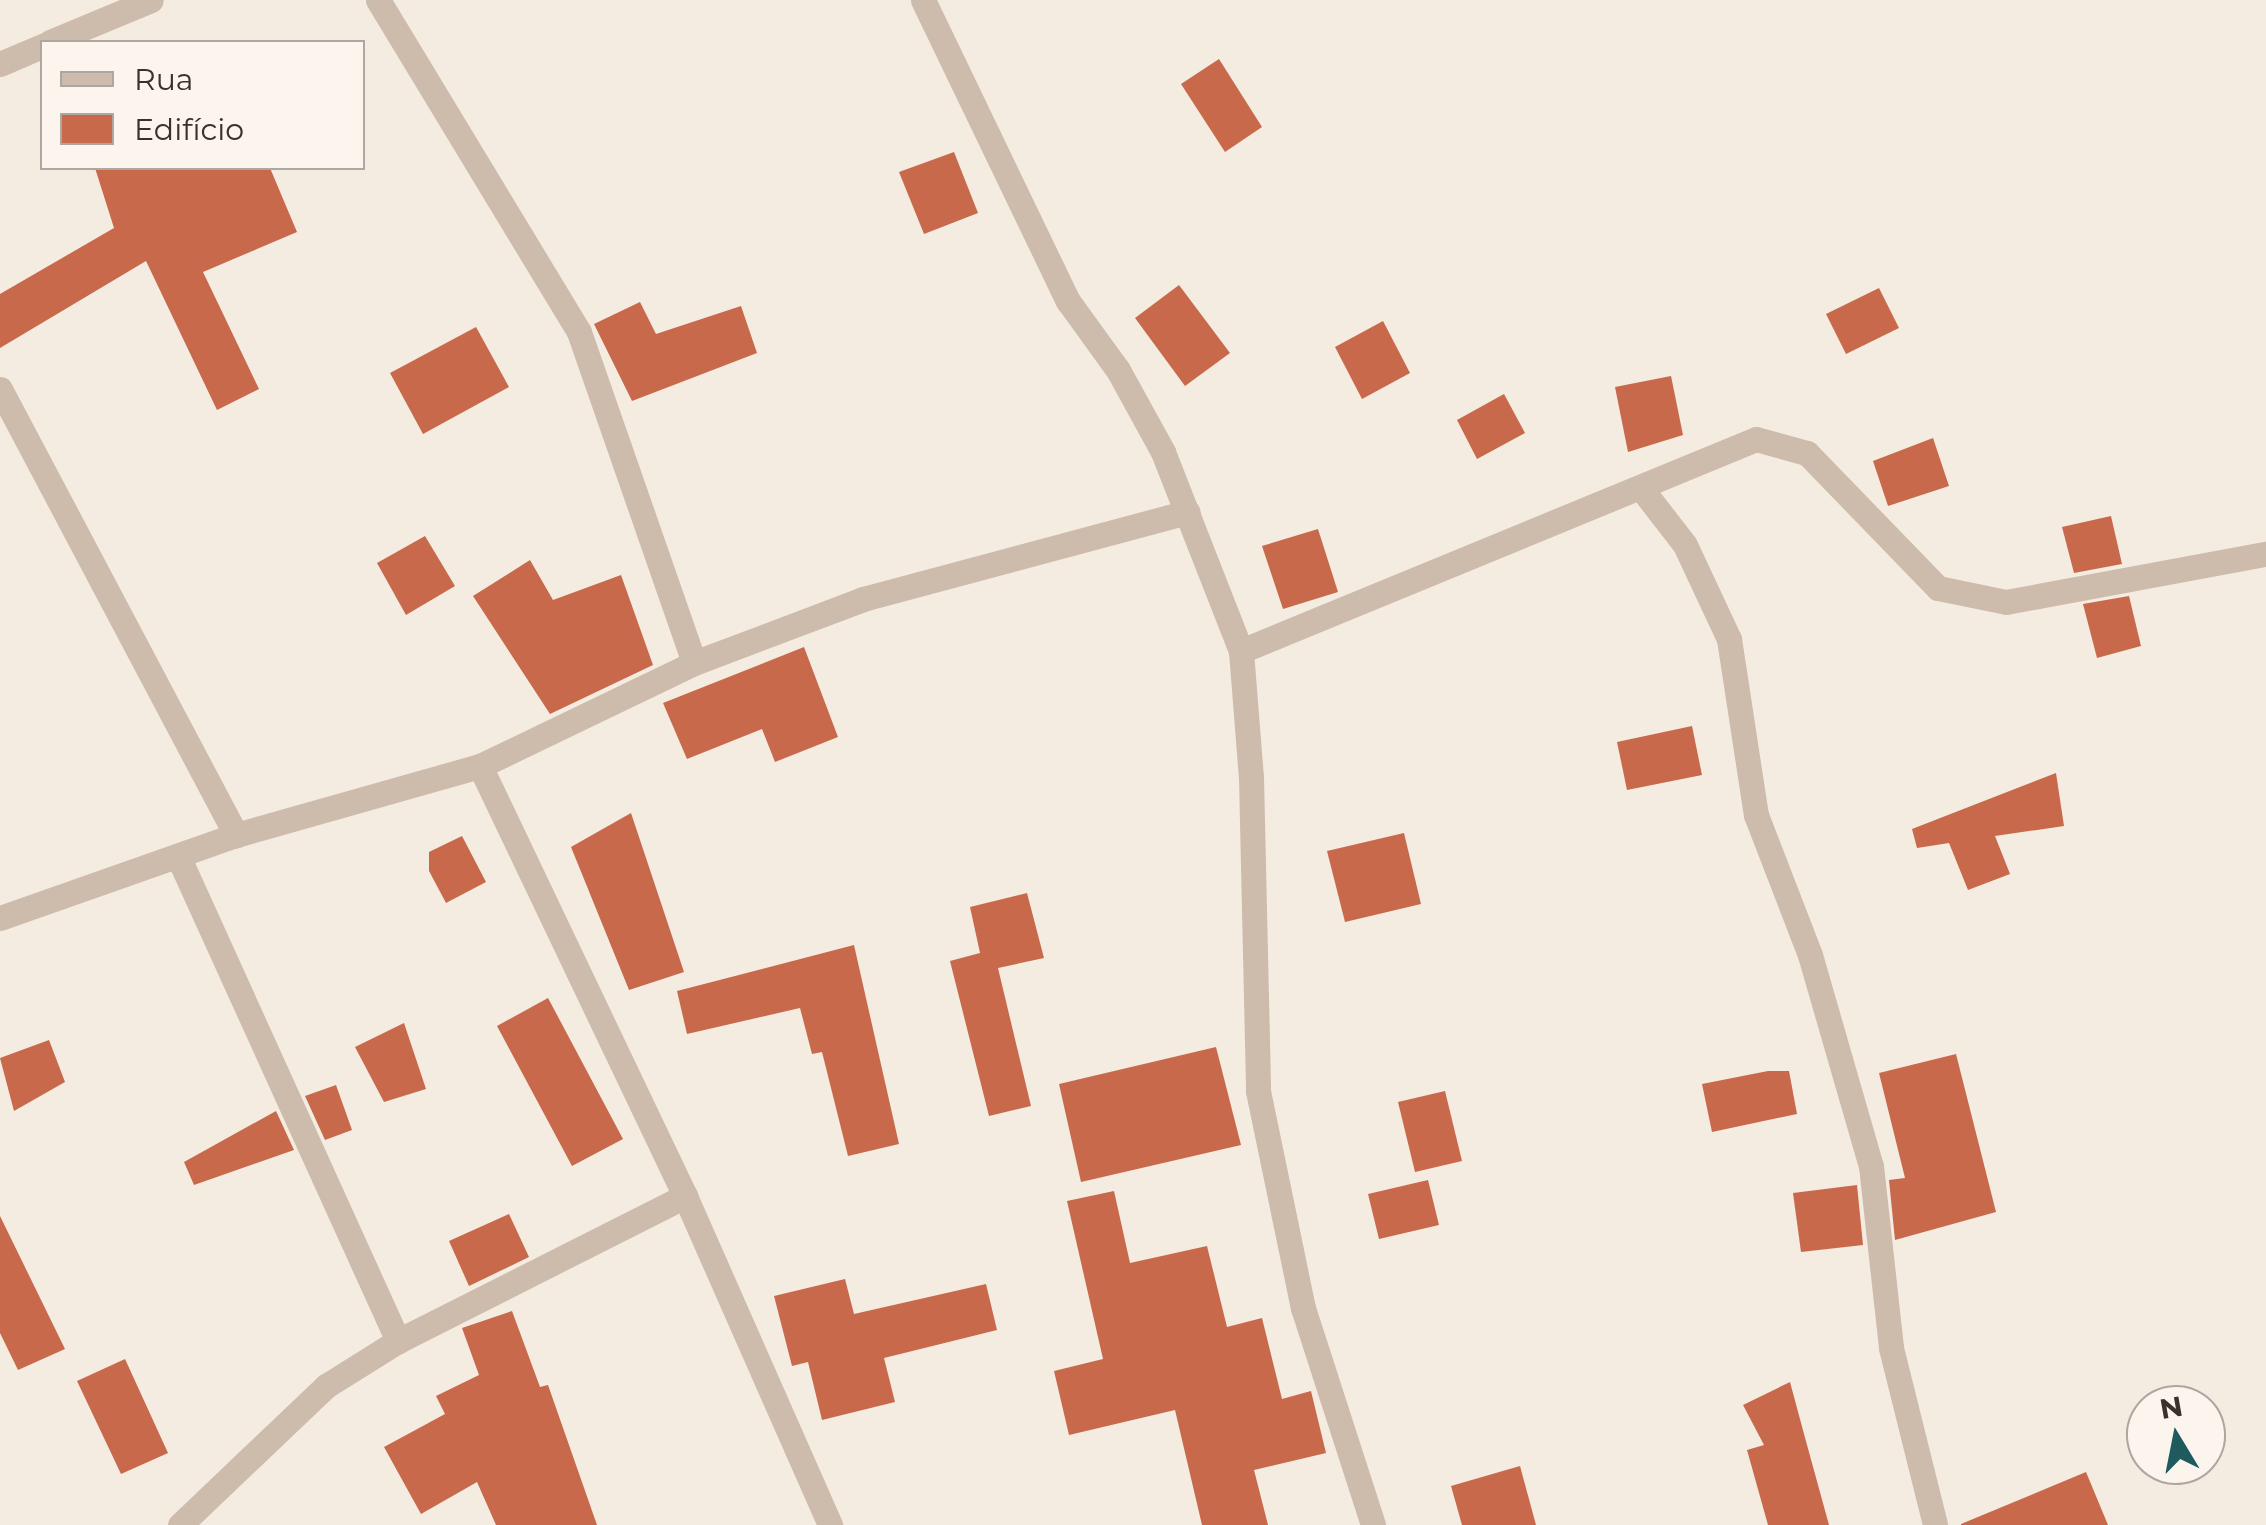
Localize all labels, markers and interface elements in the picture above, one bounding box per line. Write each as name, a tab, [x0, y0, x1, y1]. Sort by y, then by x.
legend	[40, 40, 365, 170]
text: Rua	[134, 61, 194, 98]
text: Edifício	[134, 111, 244, 148]
north arrow	[2126, 1385, 2226, 1485]
text: N	[2157, 1389, 2185, 1426]

